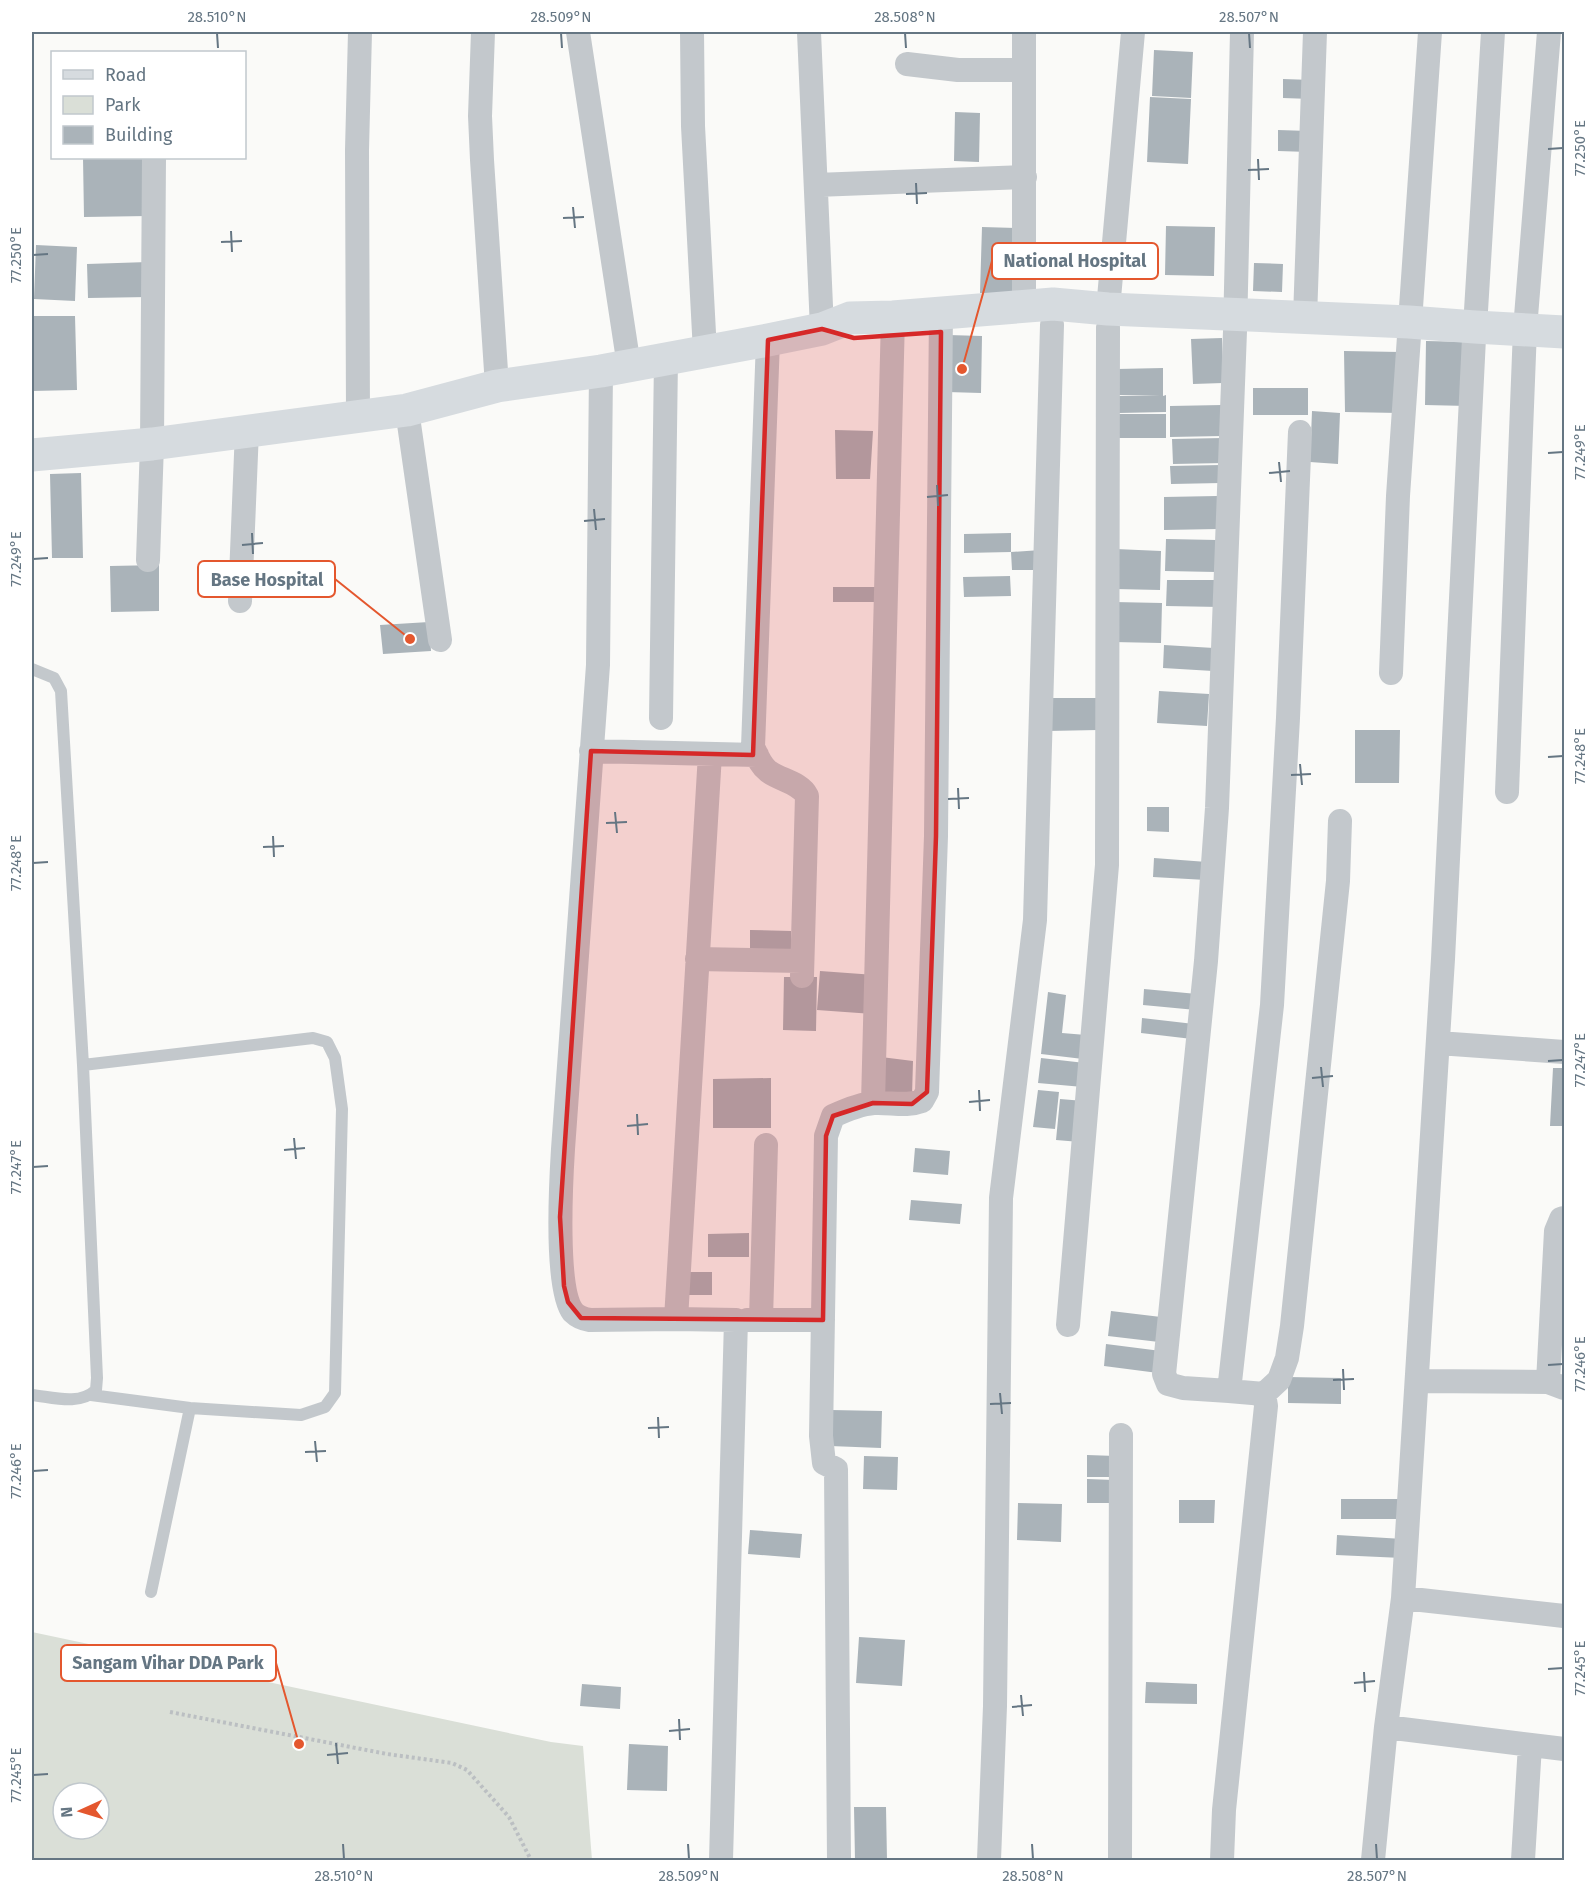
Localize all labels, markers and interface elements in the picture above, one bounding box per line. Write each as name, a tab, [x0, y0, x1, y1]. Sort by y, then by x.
text: 28.510°N	[187, 8, 247, 26]
text: 28.509°N	[530, 8, 592, 26]
text: 28.508°N	[874, 8, 936, 26]
text: 28.507°N	[1219, 8, 1279, 26]
legend	[51, 51, 246, 159]
text: Road	[105, 64, 147, 86]
text: Park	[105, 94, 141, 116]
text: 77.250°E	[1571, 120, 1589, 176]
text: Building	[105, 124, 173, 146]
text: 77.250°E	[7, 227, 25, 283]
callout: National Hospital	[992, 243, 1158, 279]
text: National Hospital	[1004, 250, 1147, 272]
text: 77.249°E	[1571, 424, 1589, 480]
text: 77.249°E	[7, 531, 25, 587]
callout: Base Hospital	[198, 561, 335, 597]
text: Base Hospital	[211, 569, 324, 591]
text: 77.248°E	[1571, 728, 1589, 784]
text: 77.248°E	[7, 835, 25, 891]
text: 77.247°E	[1571, 1033, 1589, 1087]
text: 77.247°E	[7, 1140, 25, 1194]
text: 77.246°E	[1571, 1336, 1589, 1392]
text: 77.246°E	[7, 1443, 25, 1499]
text: 77.245°E	[1571, 1640, 1589, 1696]
callout: Sangam Vihar DDA Park	[61, 1645, 276, 1681]
text: Sangam Vihar DDA Park	[72, 1652, 265, 1674]
text: 77.245°E	[7, 1747, 25, 1803]
north arrow	[51, 1781, 111, 1841]
text: N	[57, 1806, 76, 1818]
text: 28.510°N	[314, 1867, 374, 1885]
text: 28.509°N	[658, 1867, 720, 1885]
text: 28.508°N	[1002, 1867, 1064, 1885]
text: 28.507°N	[1347, 1867, 1407, 1885]

